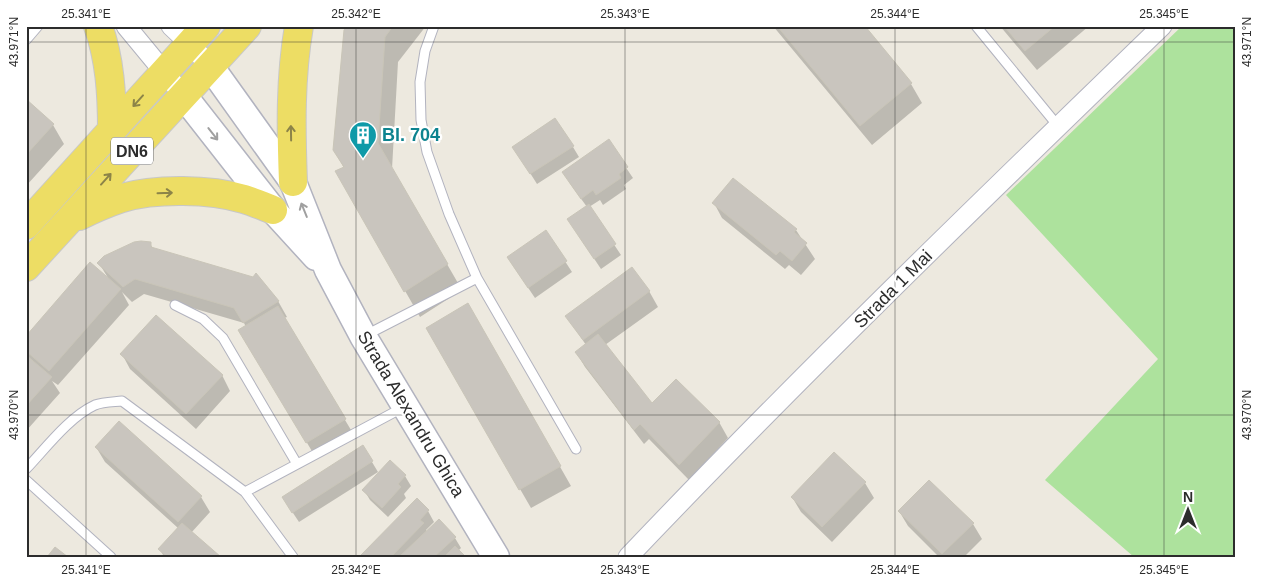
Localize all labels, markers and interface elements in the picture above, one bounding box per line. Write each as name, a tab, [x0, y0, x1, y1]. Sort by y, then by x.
text: 25.341°E	[61, 7, 111, 21]
text: 25.342°E	[331, 7, 381, 21]
text: 25.343°E	[600, 7, 650, 21]
text: 25.344°E	[870, 7, 920, 21]
text: 25.345°E	[1139, 7, 1189, 21]
text: 43.971°N	[7, 17, 21, 67]
text: 43.971°N	[1240, 17, 1254, 67]
one-way arrow	[132, 94, 144, 107]
building icon: Bl. 704	[348, 120, 378, 159]
place label: Bl. 704	[382, 125, 440, 145]
one-way arrow	[287, 126, 296, 142]
one-way arrow	[208, 127, 219, 140]
road number: DN6	[111, 138, 153, 164]
one-way arrow	[101, 173, 112, 186]
one-way arrow	[157, 188, 173, 197]
one-way arrow	[299, 203, 308, 218]
street label: Strada 1 Mai	[850, 246, 936, 332]
street label: Strada Alexandru Ghica	[353, 327, 469, 501]
text: 43.970°N	[7, 390, 21, 440]
text: 43.970°N	[1240, 390, 1254, 440]
north arrow	[1164, 486, 1214, 536]
text: N	[1183, 489, 1193, 505]
text: 25.341°E	[61, 563, 111, 577]
text: 25.342°E	[331, 563, 381, 577]
text: 25.343°E	[600, 563, 650, 577]
text: 25.344°E	[870, 563, 920, 577]
text: 25.345°E	[1139, 563, 1189, 577]

